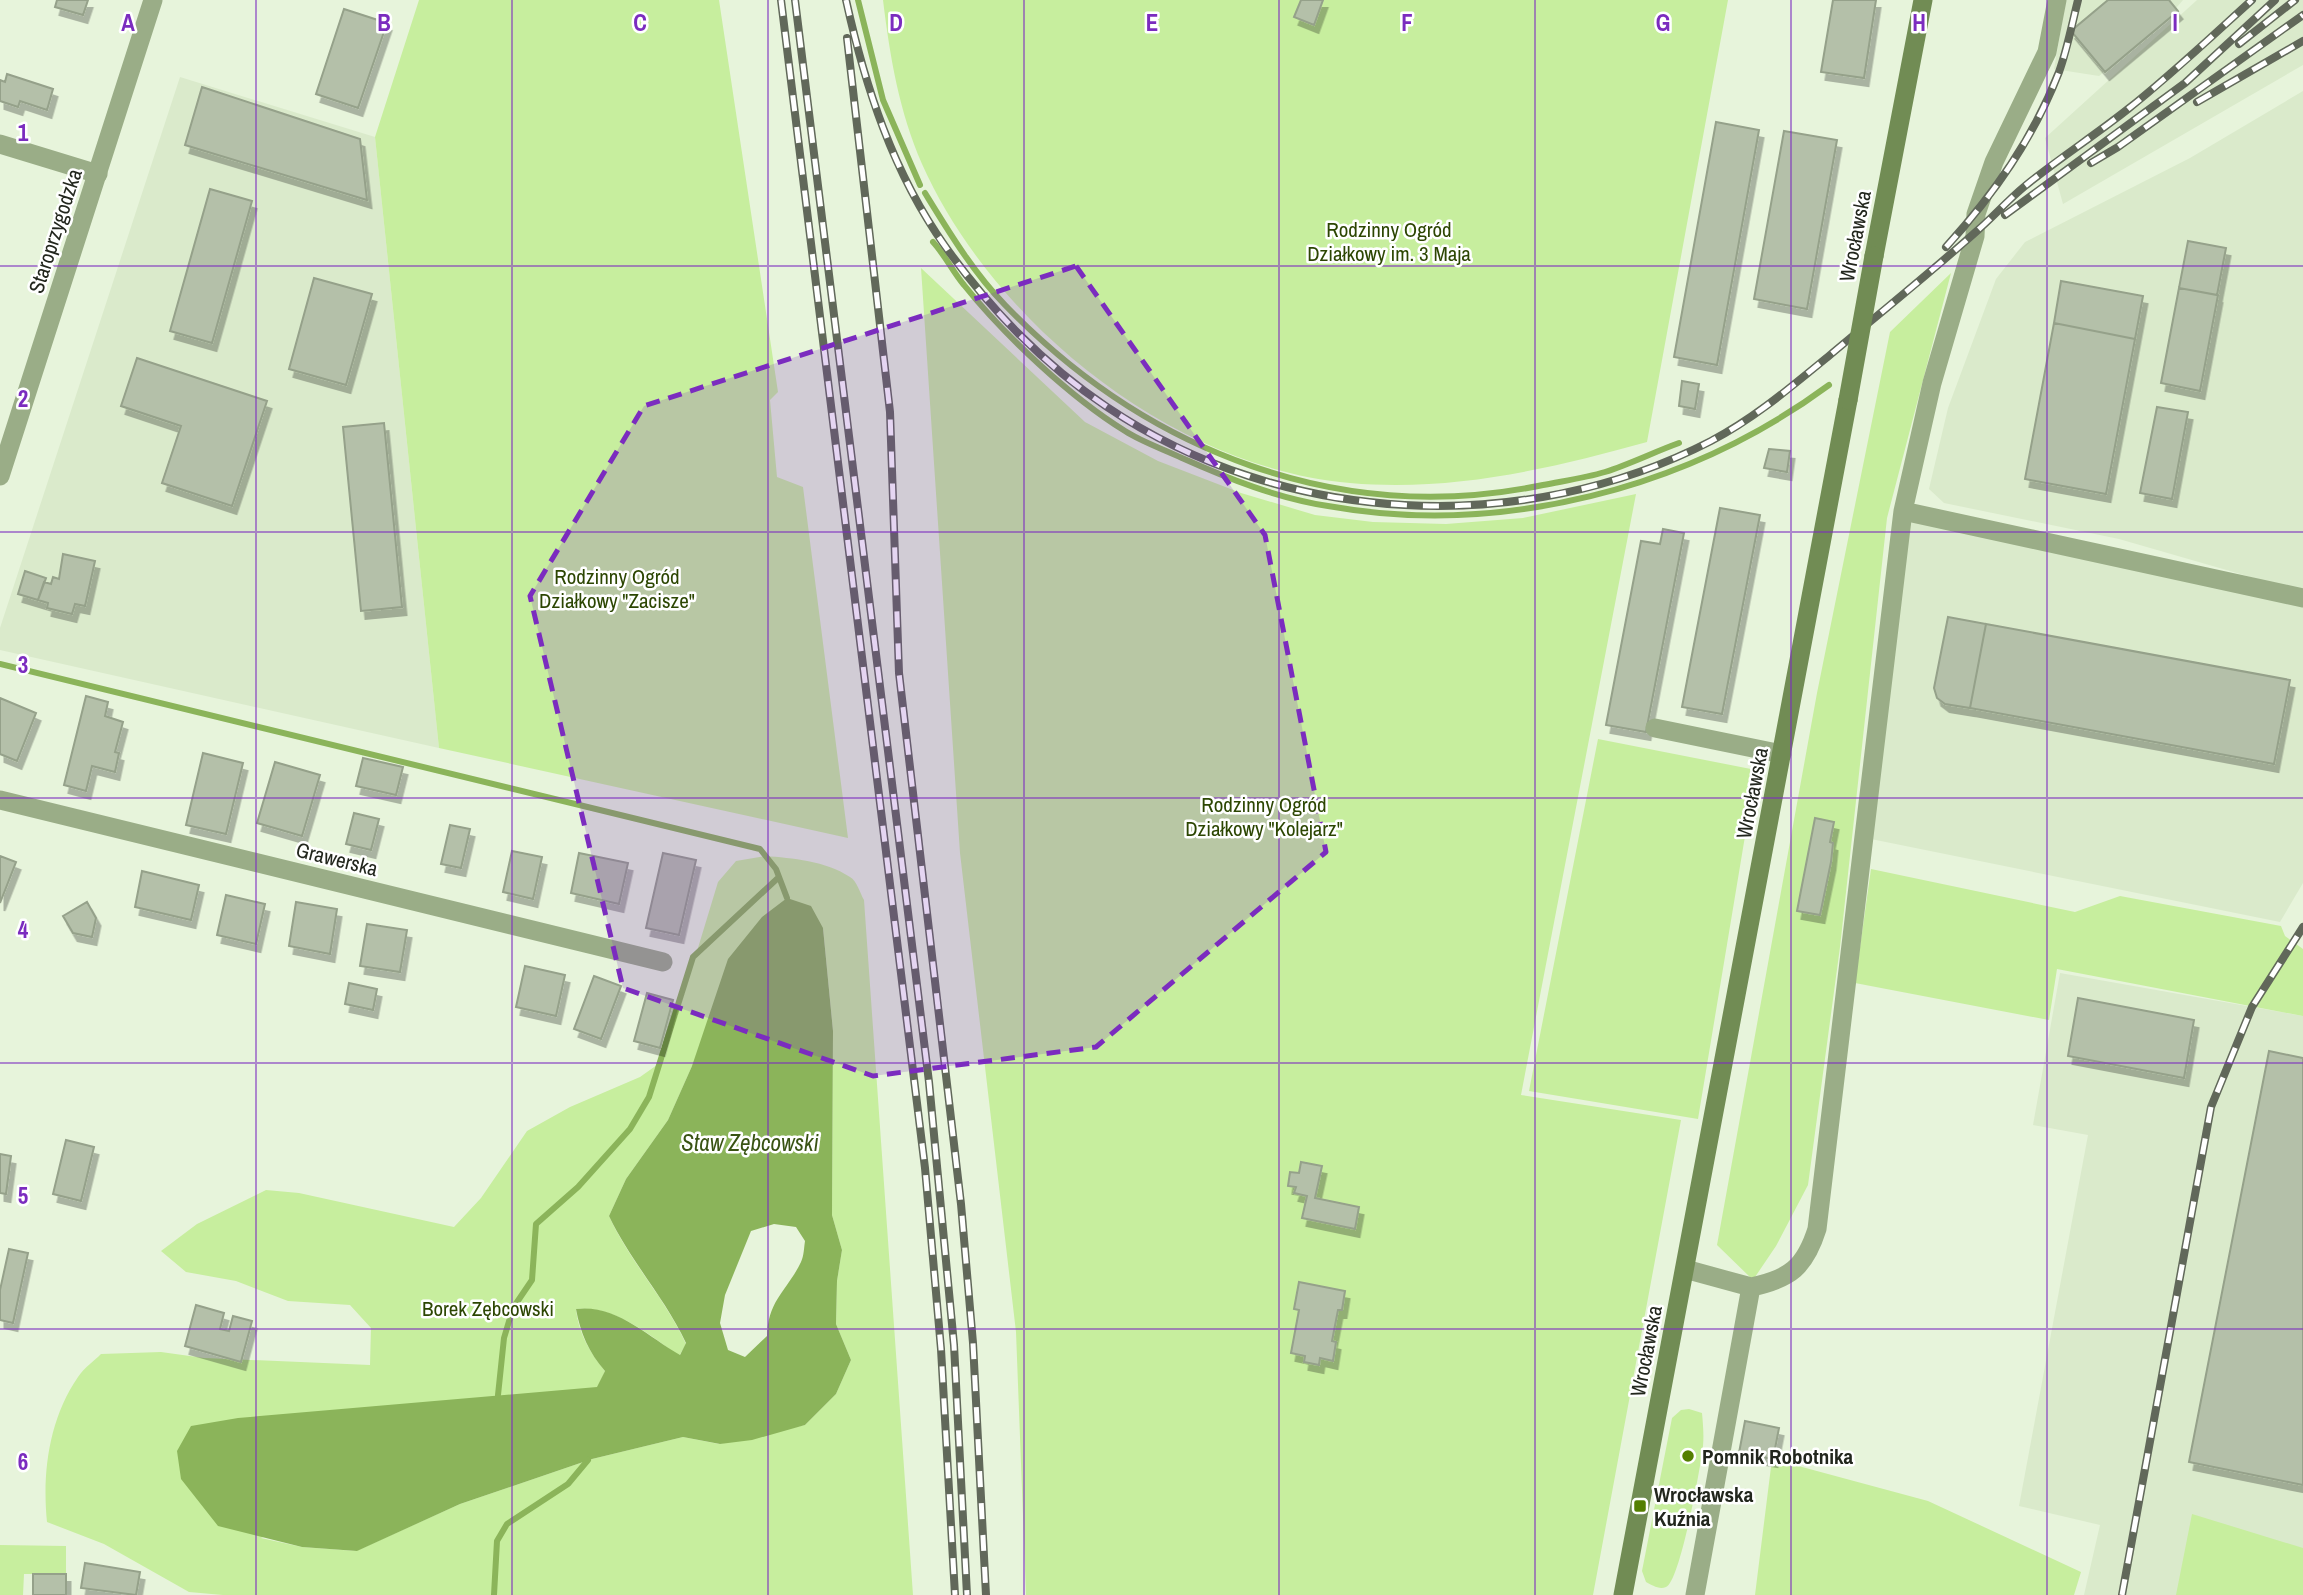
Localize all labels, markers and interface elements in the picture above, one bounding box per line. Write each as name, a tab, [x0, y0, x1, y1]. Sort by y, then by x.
text: A	[121, 7, 135, 38]
text: B	[377, 7, 391, 38]
text: C	[633, 7, 647, 38]
text: D	[889, 7, 903, 38]
text: E	[1146, 7, 1158, 38]
text: F	[1401, 7, 1413, 38]
text: G	[1656, 7, 1670, 38]
text: H	[1912, 7, 1926, 38]
text: I	[2172, 7, 2178, 38]
text: 1	[18, 117, 29, 148]
street label: Staroprzygodzka	[21, 165, 89, 297]
street label: Wrocławska	[1832, 187, 1878, 284]
park label: Rodzinny Ogród Działkowy im. 3 Maja	[1307, 215, 1471, 268]
text: 2	[18, 383, 28, 414]
park label: Rodzinny Ogród Działkowy "Zacisze"	[539, 562, 695, 615]
text: 3	[18, 649, 28, 680]
street label: Wrocławska	[1729, 744, 1775, 841]
park label: Rodzinny Ogród Działkowy "Kolejarz"	[1185, 790, 1343, 843]
street label: Grawerska	[293, 835, 381, 883]
text: 4	[18, 914, 29, 945]
water label: Staw Zębcowski	[681, 1127, 819, 1158]
text: 5	[18, 1180, 28, 1211]
park label: Borek Zębcowski	[422, 1294, 554, 1323]
street label: Wrocławska	[1623, 1302, 1669, 1399]
place label: Pomnik Robotnika	[1702, 1442, 1854, 1471]
text: 6	[18, 1446, 28, 1477]
marker: Pomnik Robotnika	[1680, 1448, 1696, 1464]
place label: Wrocławska Kuźnia	[1654, 1480, 1754, 1533]
marker: Wrocławska Kuźnia	[1632, 1498, 1648, 1514]

